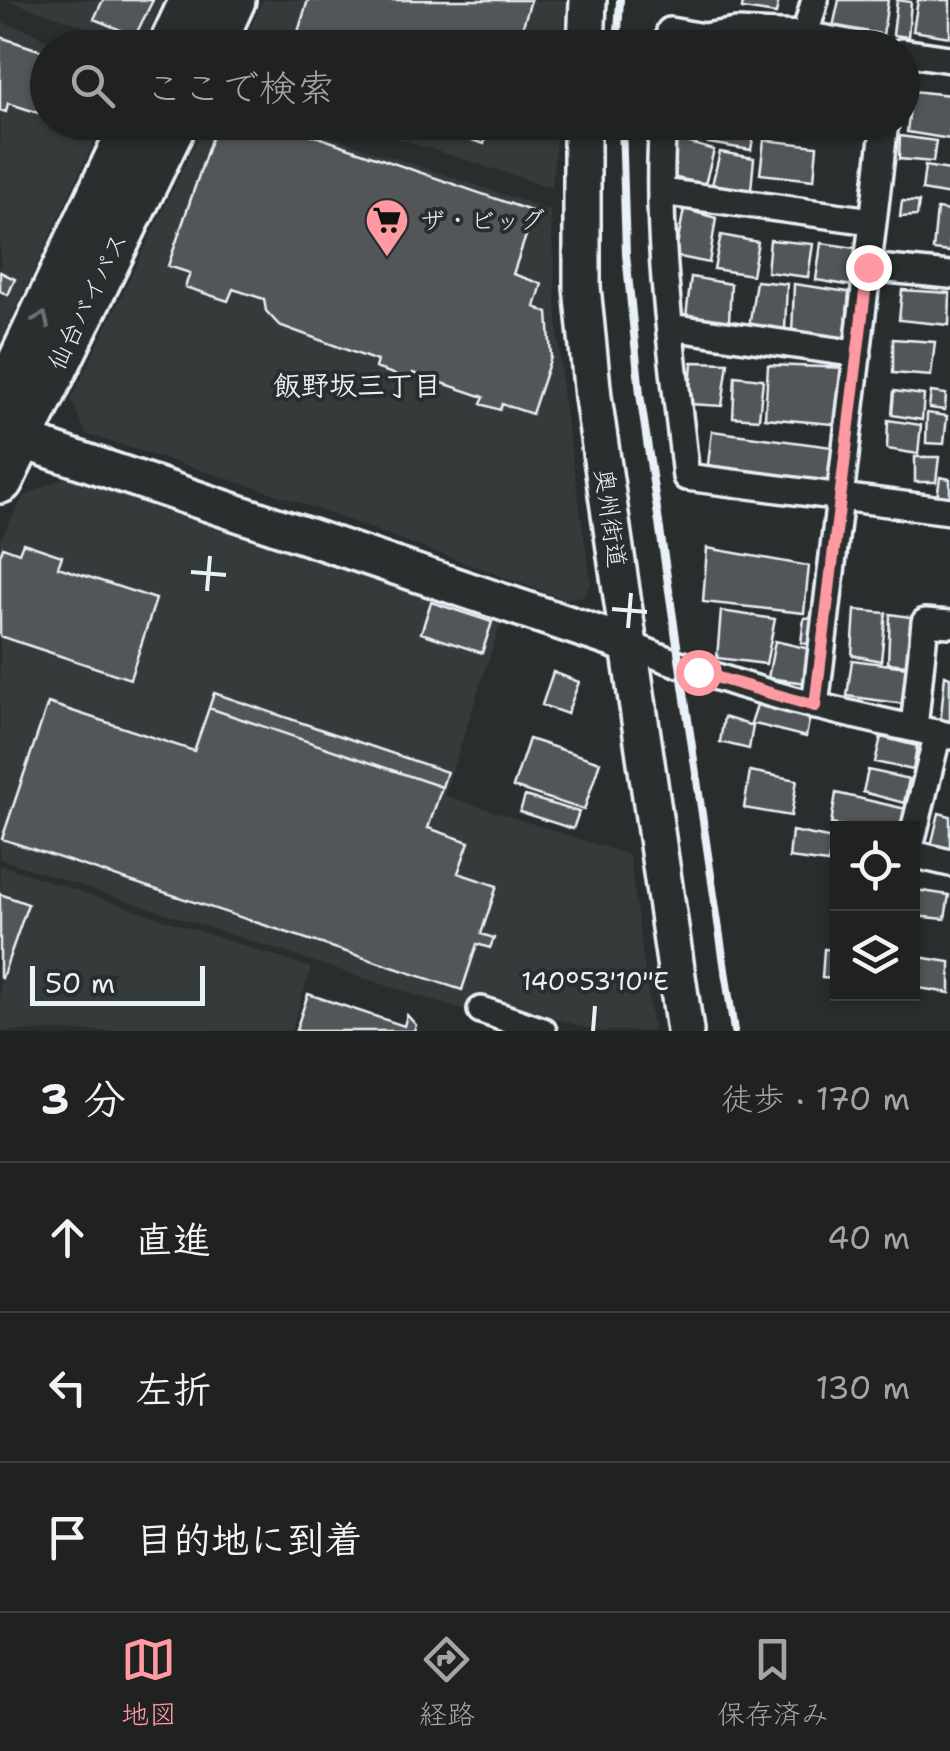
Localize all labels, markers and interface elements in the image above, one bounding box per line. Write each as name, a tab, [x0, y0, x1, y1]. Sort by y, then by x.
search box	[30, 30, 920, 140]
icon: search	[65, 58, 120, 113]
text: ここで検索	[145, 62, 335, 113]
supermarket icon: ザ・ビッグ	[364, 197, 410, 258]
place label: ザ・ビッグ	[420, 203, 545, 237]
street label: 仙台バイパス	[39, 226, 135, 376]
route end	[846, 245, 892, 291]
one-way arrow	[30, 311, 50, 329]
district label: 飯野坂三丁目	[273, 366, 441, 404]
street label: 奥州街道	[587, 466, 635, 570]
route start	[676, 650, 722, 696]
map controls	[830, 821, 920, 1001]
button: locate	[830, 821, 920, 911]
button: layers	[830, 911, 920, 1001]
scale bar	[30, 961, 205, 1006]
text: 50 m	[45, 964, 115, 1002]
text: 140°53'10"E	[521, 964, 669, 998]
text: 3 分	[40, 1071, 126, 1127]
text: 徒歩 · 170 m	[721, 1077, 910, 1120]
icon: ahead	[40, 1210, 95, 1265]
text: 直進	[135, 1214, 211, 1265]
text: 40 m	[827, 1216, 910, 1259]
icon: left	[40, 1360, 95, 1415]
text: 左折	[135, 1364, 211, 1415]
text: 130 m	[815, 1366, 910, 1409]
icon: arrive	[40, 1510, 95, 1565]
text: 目的地に到着	[135, 1514, 363, 1565]
tab: 地図	[121, 1632, 177, 1733]
tab: 経路	[419, 1632, 475, 1733]
tab: 保存済み	[717, 1632, 829, 1733]

